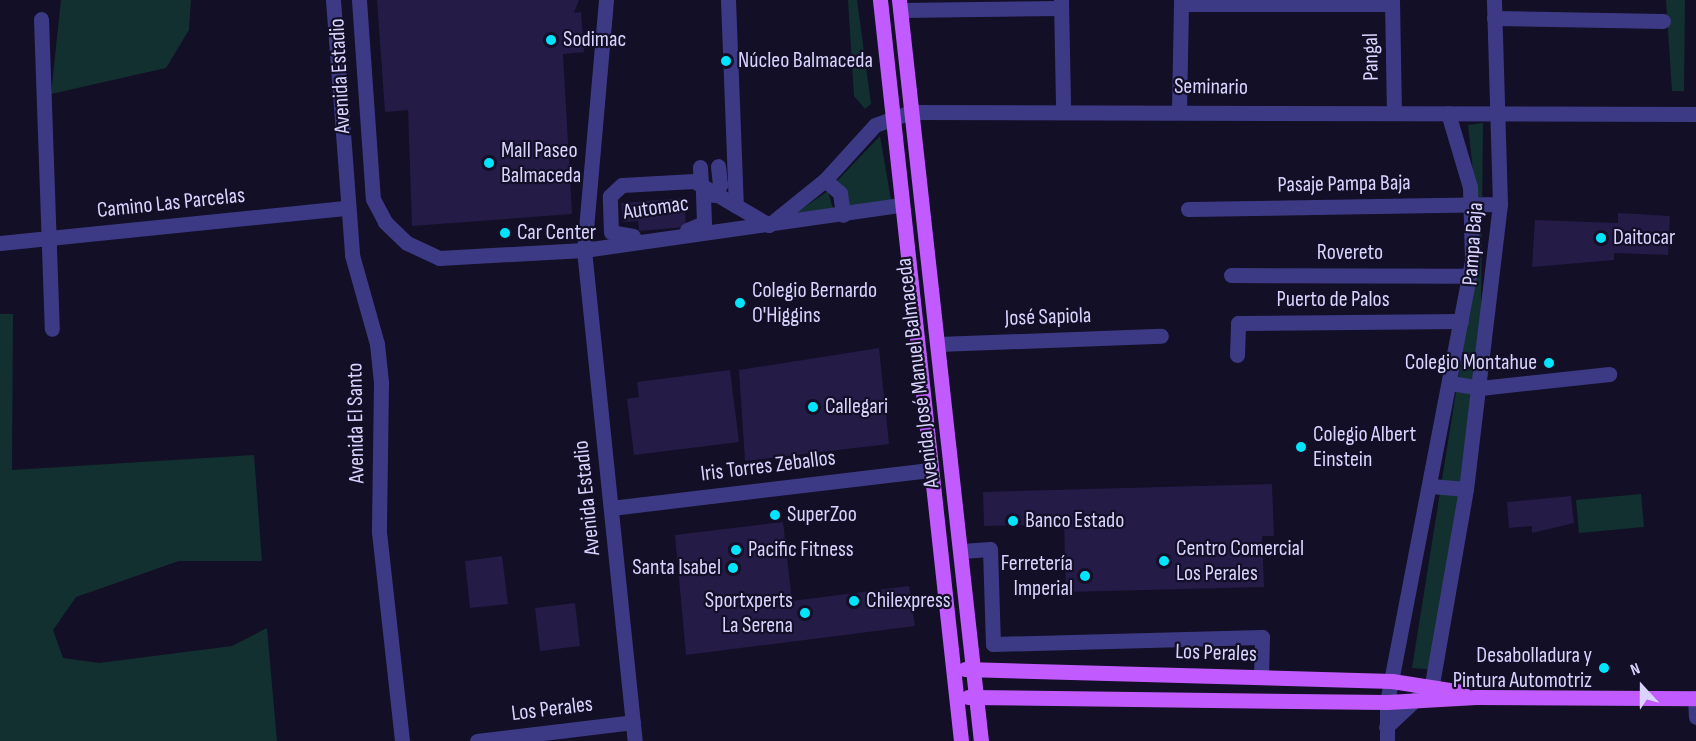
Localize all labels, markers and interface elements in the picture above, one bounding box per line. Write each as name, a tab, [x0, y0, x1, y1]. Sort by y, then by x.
street label: Avenida Estadio	[324, 18, 356, 134]
place label: Sodimac	[563, 27, 626, 53]
marker: Sodimac	[544, 33, 558, 47]
street label: Pangal	[1357, 33, 1385, 81]
place label: Núcleo Balmaceda	[738, 48, 873, 74]
marker: Núcleo Balmaceda	[719, 54, 733, 68]
street label: Seminario	[1174, 73, 1248, 101]
place label: Mall Paseo Balmaceda	[501, 137, 581, 188]
marker: Mall Paseo Balmaceda	[482, 156, 496, 170]
street label: Pasaje Pampa Baja	[1277, 170, 1411, 198]
street label: Camino Las Parcelas	[96, 182, 246, 224]
street label: Automac	[622, 190, 690, 226]
street label: Pampa Baja	[1457, 201, 1489, 287]
place label: Car Center	[517, 220, 596, 246]
place label: Daitocar	[1613, 225, 1675, 251]
marker: Car Center	[498, 226, 512, 240]
marker: Daitocar	[1594, 231, 1608, 245]
street label: Rovereto	[1317, 240, 1383, 266]
street label: Avenida José Manuel Balmaceda	[891, 256, 945, 490]
place label: Colegio Bernardo O'Higgins	[752, 277, 877, 328]
street label: Puerto de Palos	[1276, 287, 1390, 313]
marker: Colegio Bernardo O'Higgins	[733, 296, 747, 310]
street label: José Sapiola	[1004, 302, 1092, 332]
place label: Colegio Montahue	[1405, 350, 1537, 376]
marker: Colegio Montahue	[1542, 356, 1556, 370]
street label: Avenida El Santo	[342, 362, 370, 484]
place label: Callegari	[825, 394, 888, 420]
marker: Callegari	[806, 400, 820, 414]
place label: Colegio Albert Einstein	[1313, 421, 1416, 472]
street label: Avenida Estadio	[568, 439, 606, 557]
marker: Colegio Albert Einstein	[1294, 440, 1308, 454]
street label: Iris Torres Zeballos	[699, 445, 837, 487]
place label: SuperZoo	[787, 502, 857, 528]
marker: SuperZoo	[768, 508, 782, 522]
place label: Banco Estado	[1025, 508, 1124, 534]
marker: Banco Estado	[1006, 514, 1020, 528]
place label: Centro Comercial Los Perales	[1176, 535, 1304, 586]
place label: Pacific Fitness	[748, 537, 854, 563]
marker: Pacific Fitness	[729, 543, 743, 557]
place label: Ferretería Imperial	[1001, 550, 1073, 602]
marker: Centro Comercial Los Perales	[1157, 554, 1171, 568]
place label: Santa Isabel	[632, 555, 721, 581]
marker: Santa Isabel	[726, 561, 740, 575]
marker: Ferretería Imperial	[1078, 569, 1092, 583]
place label: Sportxperts La Serena	[705, 587, 793, 638]
place label: Chilexpress	[866, 588, 951, 614]
marker: Chilexpress	[847, 594, 861, 608]
marker: Sportxperts La Serena	[798, 606, 812, 620]
street label: Los Perales	[1175, 638, 1257, 668]
place label: Desabolladura y Pintura Automotriz	[1453, 642, 1592, 694]
north arrow	[1612, 657, 1672, 717]
text: N	[1628, 659, 1643, 680]
marker: Desabolladura y Pintura Automotriz	[1597, 661, 1611, 675]
street label: Los Perales	[510, 691, 594, 727]

